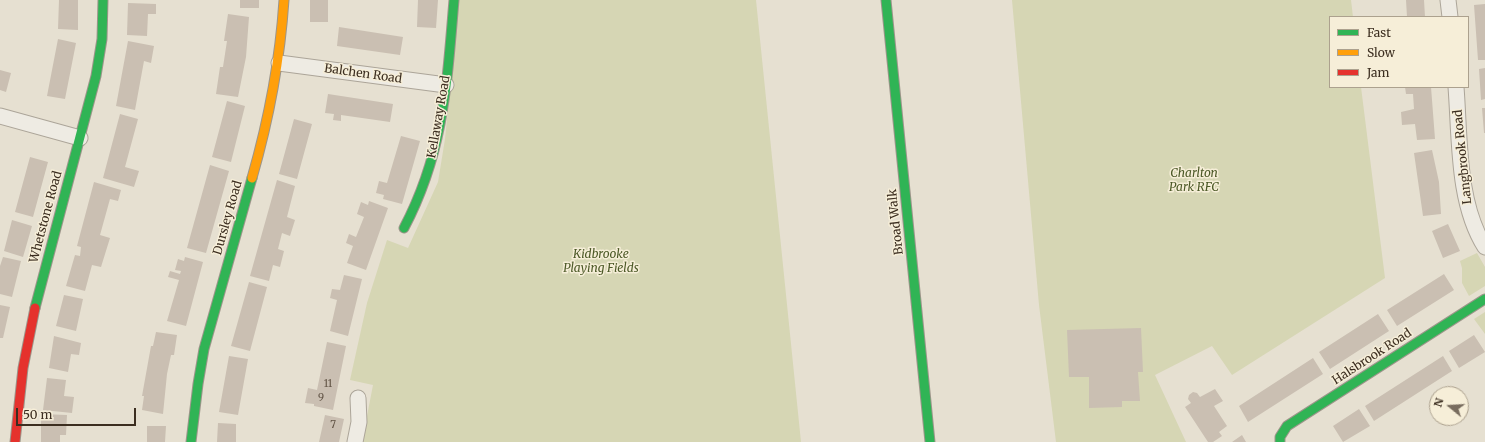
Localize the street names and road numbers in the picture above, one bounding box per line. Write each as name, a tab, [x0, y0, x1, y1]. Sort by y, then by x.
street label: Balchen Road	[323, 61, 403, 87]
street label: Kellaway Road	[425, 75, 453, 159]
street label: Langbrook Road	[1451, 109, 1475, 205]
street label: Whetstone Road	[27, 169, 65, 265]
street label: Dursley Road	[211, 179, 245, 257]
street label: Broad Walk	[885, 188, 907, 256]
street label: Halsbrook Road	[1330, 326, 1414, 388]

